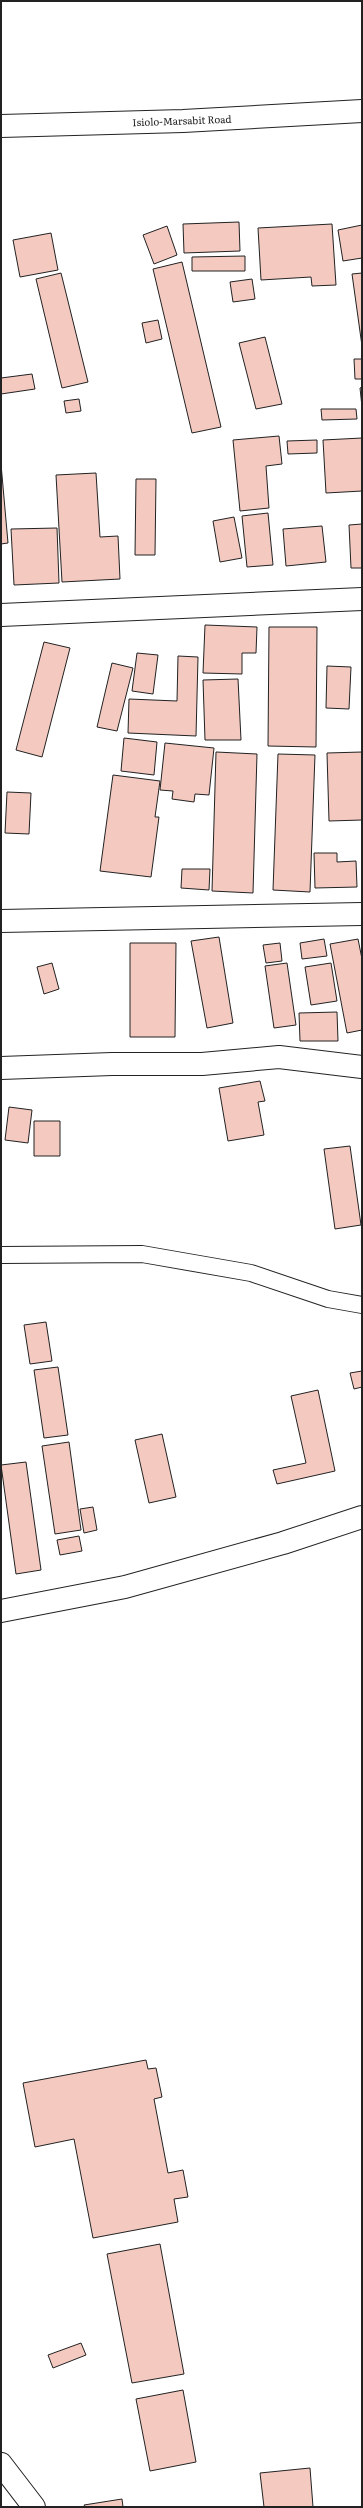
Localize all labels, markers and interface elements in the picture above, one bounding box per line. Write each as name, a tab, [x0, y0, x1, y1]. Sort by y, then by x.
street label: Isiolo-Marsabit Road	[132, 111, 232, 129]

